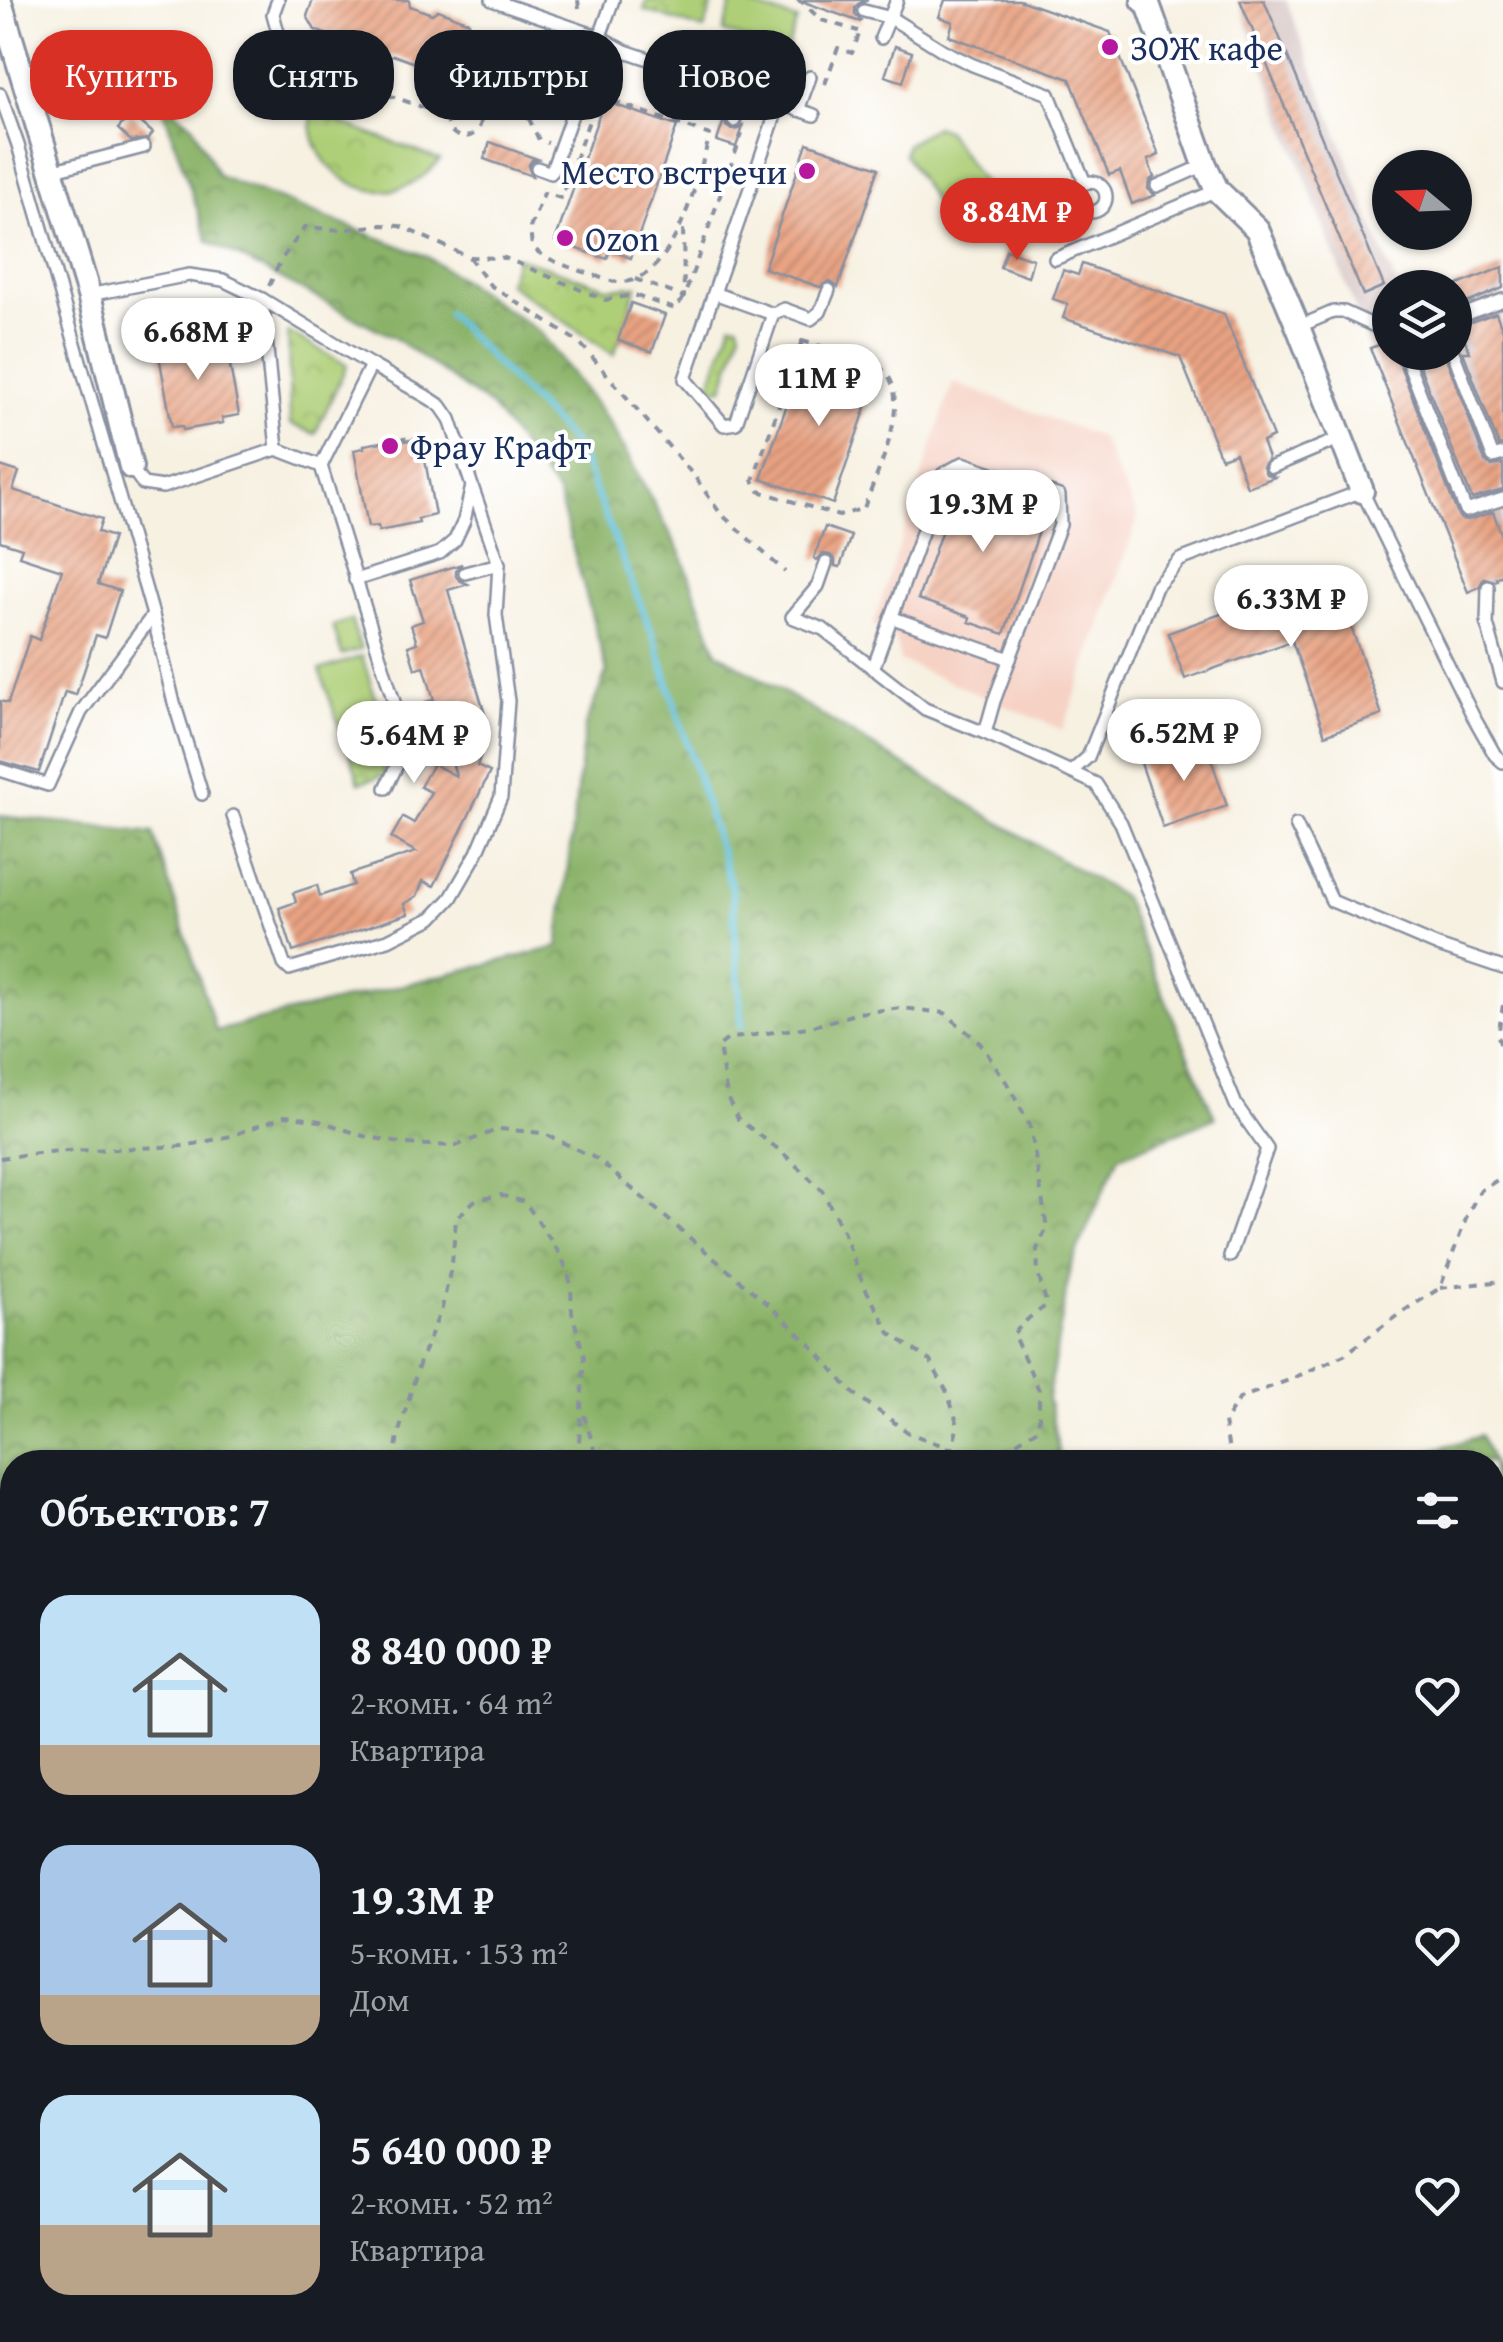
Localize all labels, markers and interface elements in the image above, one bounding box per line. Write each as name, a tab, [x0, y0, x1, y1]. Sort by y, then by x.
place label: ЗОЖ кафе	[1130, 22, 1283, 73]
chip: Купить	[30, 30, 213, 120]
chip: Снять	[233, 30, 394, 120]
chip: Фильтры	[414, 30, 623, 120]
chip: Новое	[643, 30, 806, 120]
marker: ЗОЖ кафе	[1099, 36, 1121, 58]
place label: Место встречи	[561, 146, 787, 197]
north arrow	[1372, 150, 1472, 250]
map controls	[1372, 150, 1472, 370]
marker: Место встречи	[796, 160, 818, 182]
pin: 8.84M ₽	[925, 178, 1109, 263]
text: 8.84M ₽	[962, 187, 1072, 234]
place label: Ozon	[585, 213, 659, 264]
marker: Ozon	[554, 227, 576, 249]
button: layers	[1372, 270, 1472, 370]
pin: 6.68M ₽	[106, 298, 290, 383]
text: 6.68M ₽	[143, 307, 253, 354]
pin: 11M ₽	[749, 344, 889, 429]
text: 11M ₽	[777, 353, 861, 400]
place label: Фрау Крафт	[410, 421, 591, 472]
marker: Фрау Крафт	[379, 435, 401, 457]
pin: 19.3M ₽	[891, 470, 1075, 555]
text: 19.3M ₽	[928, 479, 1038, 526]
pin: 6.33M ₽	[1199, 565, 1383, 650]
text: 6.33M ₽	[1236, 574, 1346, 621]
pin: 6.52M ₽	[1092, 699, 1276, 784]
pin: 5.64M ₽	[322, 701, 506, 786]
text: 6.52M ₽	[1129, 708, 1239, 755]
text: 5.64M ₽	[359, 710, 469, 757]
text: Объектов: 7	[40, 1480, 270, 1541]
icon: filters	[1410, 1483, 1465, 1538]
text: 8 840 000 ₽	[350, 1618, 552, 1679]
icon: home	[120, 1635, 240, 1755]
icon: heart	[1410, 1668, 1465, 1723]
text: 2-комн. · 64 m²	[350, 1679, 553, 1726]
text: Квартира	[350, 1726, 485, 1773]
text: 19.3M ₽	[350, 1868, 494, 1929]
icon: home	[120, 1885, 240, 2005]
icon: heart	[1410, 1918, 1465, 1973]
text: 5-комн. · 153 m²	[350, 1929, 568, 1976]
text: Дом	[350, 1976, 410, 2023]
text: 5 640 000 ₽	[350, 2118, 552, 2179]
icon: home	[120, 2135, 240, 2255]
icon: heart	[1410, 2168, 1465, 2223]
text: 2-комн. · 52 m²	[350, 2179, 553, 2226]
text: Квартира	[350, 2226, 485, 2273]

